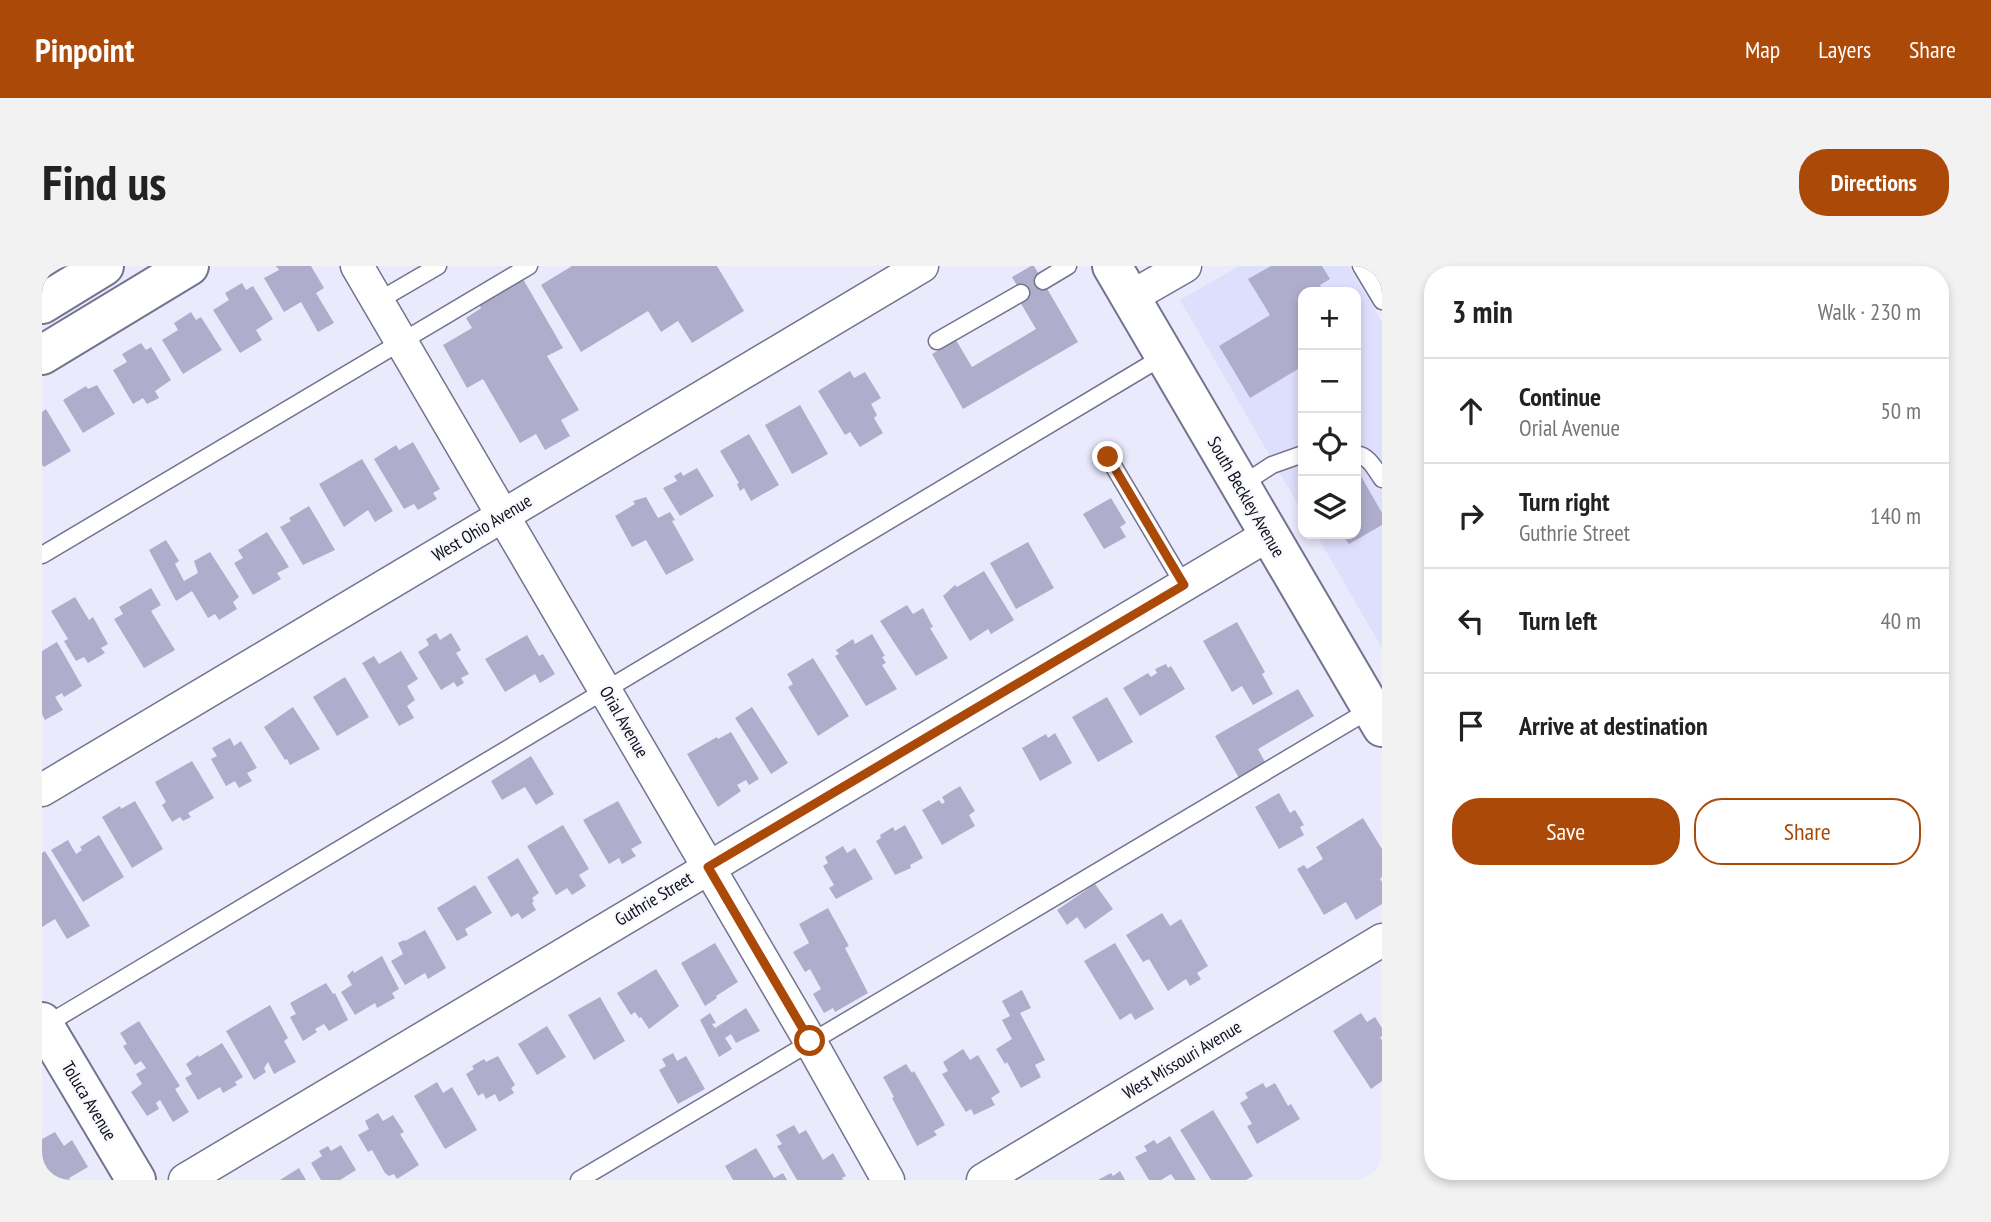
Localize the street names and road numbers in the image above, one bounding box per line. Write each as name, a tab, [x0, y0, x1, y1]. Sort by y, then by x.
street label: South Beckley Avenue	[1203, 432, 1290, 561]
street label: West Ohio Avenue	[428, 489, 536, 566]
street label: Orial Avenue	[595, 682, 654, 762]
street label: Guthrie Street	[611, 866, 697, 931]
street label: West Missouri Avenue	[1118, 1015, 1245, 1104]
street label: Toluca Avenue	[57, 1057, 122, 1145]

